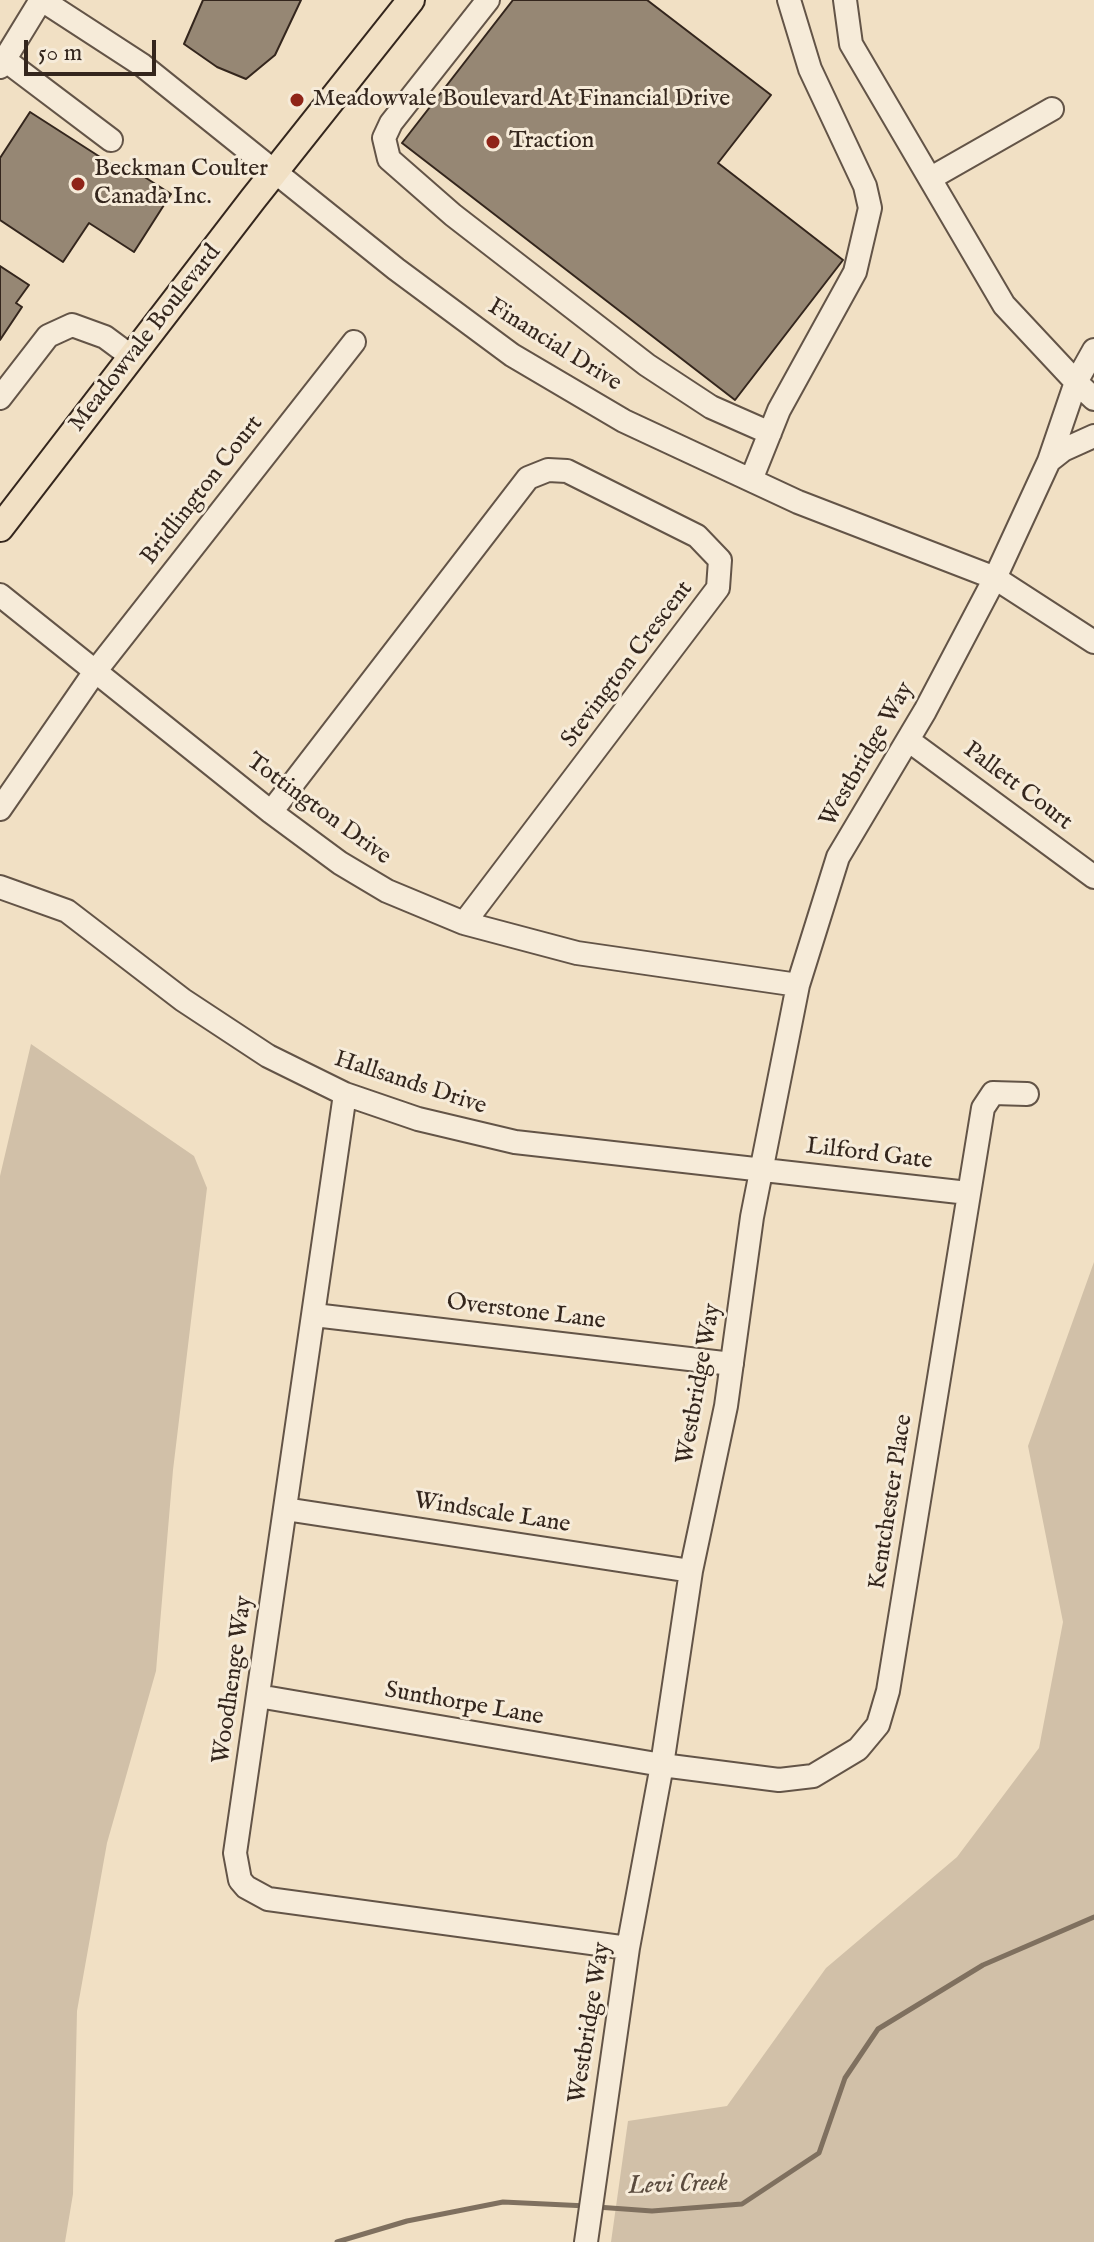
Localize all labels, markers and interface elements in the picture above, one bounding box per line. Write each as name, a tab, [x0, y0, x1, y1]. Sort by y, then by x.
scale bar	[28, 24, 160, 74]
text: 50 m	[38, 38, 82, 69]
place label: Meadowvale Boulevard At Financial Drive	[313, 86, 730, 114]
marker: Meadowvale Boulevard At Financial Drive	[288, 91, 306, 109]
place label: Traction	[509, 128, 594, 156]
marker: Traction	[484, 133, 502, 151]
place label: Beckman Coulter Canada Inc.	[94, 156, 268, 212]
marker: Beckman Coulter Canada Inc.	[69, 175, 87, 193]
street label: Meadowvale Boulevard	[64, 240, 228, 438]
street label: Financial Drive	[482, 293, 626, 399]
street label: Bridlington Court	[136, 411, 270, 571]
street label: Stevington Crescent	[556, 576, 700, 754]
street label: Westbridge Way	[815, 677, 921, 833]
street label: Pallett Court	[957, 737, 1077, 837]
street label: Tottington Drive	[240, 748, 396, 872]
street label: Hallsands Drive	[330, 1046, 490, 1122]
street label: Lilford Gate	[804, 1133, 934, 1177]
street label: Overstone Lane	[445, 1289, 607, 1337]
street label: Westbridge Way	[672, 1301, 728, 1467]
street label: Kentchester Place	[864, 1412, 920, 1592]
street label: Windscale Lane	[412, 1487, 572, 1541]
street label: Woodhenge Way	[208, 1594, 260, 1766]
street label: Sunthorpe Lane	[382, 1677, 546, 1733]
street label: Westbridge Way	[564, 1940, 618, 2106]
water label: Levi Creek	[628, 2169, 728, 2203]

